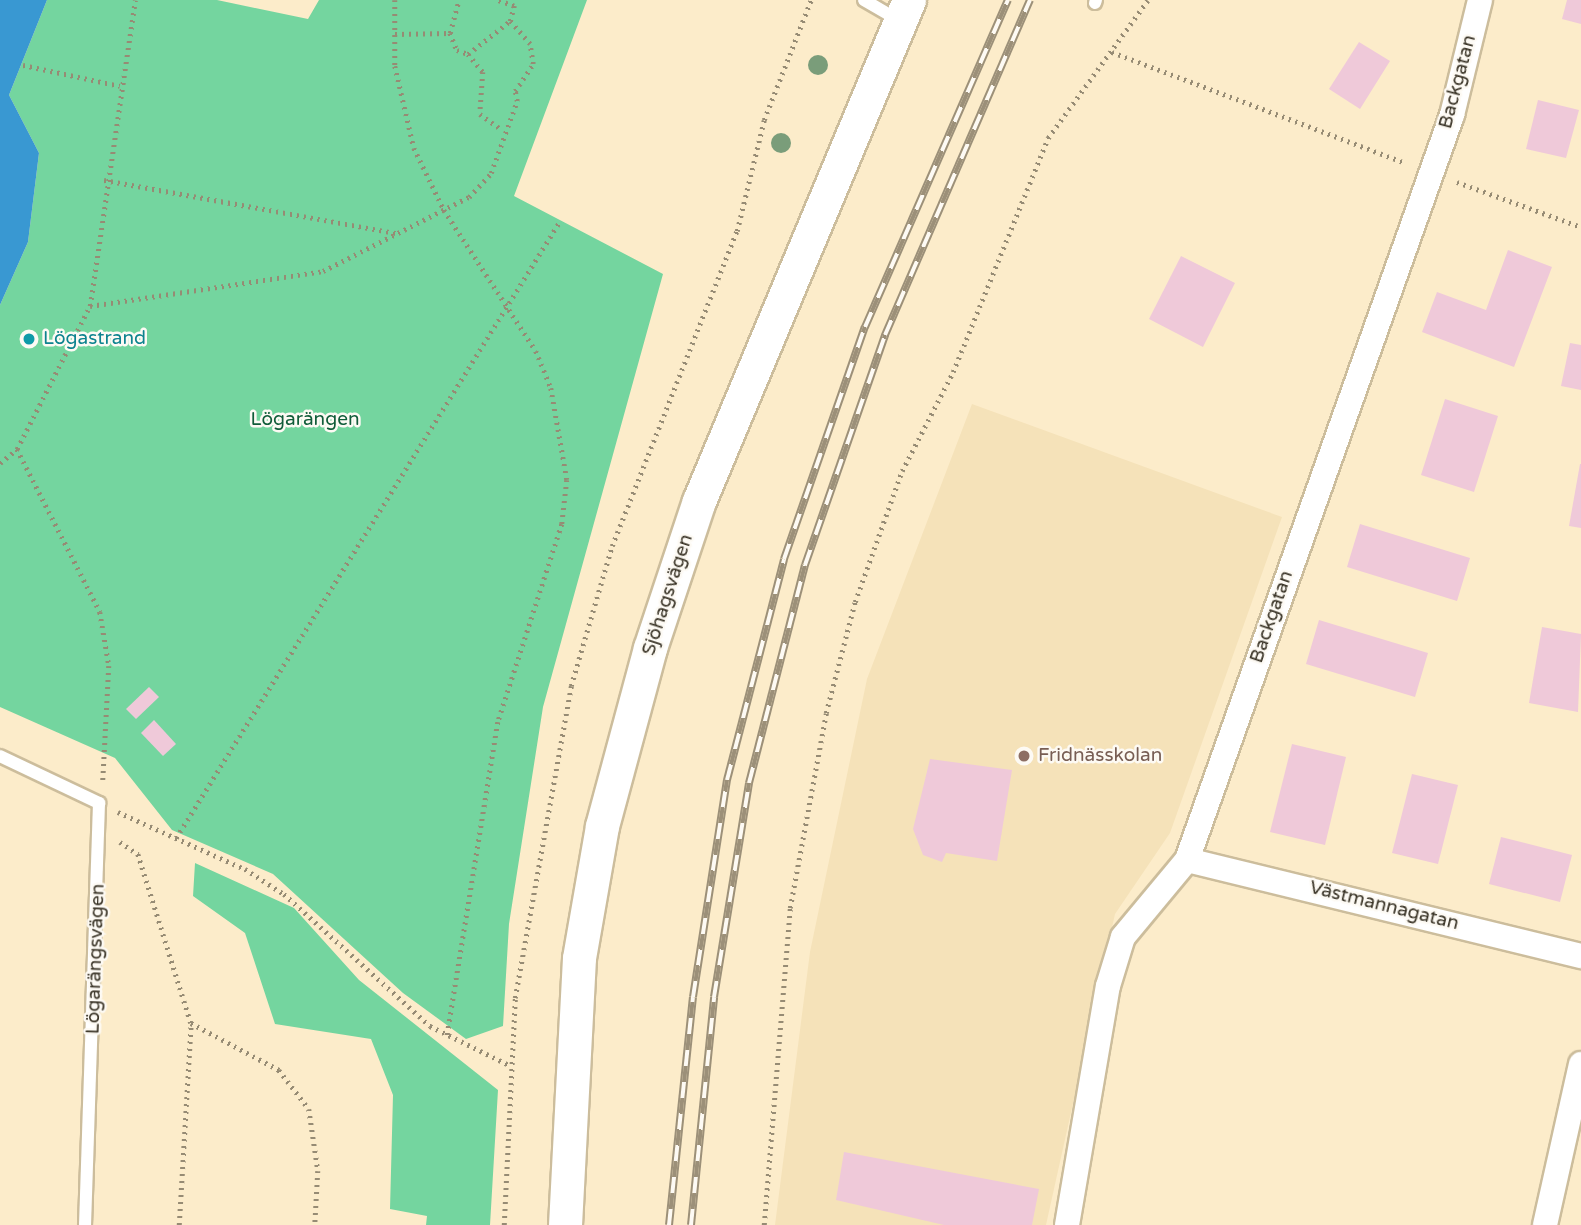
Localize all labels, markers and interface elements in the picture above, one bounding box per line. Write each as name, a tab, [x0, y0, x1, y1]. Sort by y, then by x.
street label: Backgatan	[1435, 33, 1481, 131]
place label: Lögastrand	[43, 328, 146, 350]
marker: Lögastrand	[21, 331, 37, 347]
park label: Lögarängen	[250, 409, 360, 431]
street label: Sjöhagsvägen	[638, 531, 698, 659]
street label: Backgatan	[1246, 568, 1298, 666]
place label: Fridnässkolan	[1038, 745, 1162, 767]
marker: Fridnässkolan	[1016, 748, 1032, 764]
street label: Västmannagatan	[1307, 876, 1461, 936]
street label: Lögarängsvägen	[82, 883, 110, 1035]

